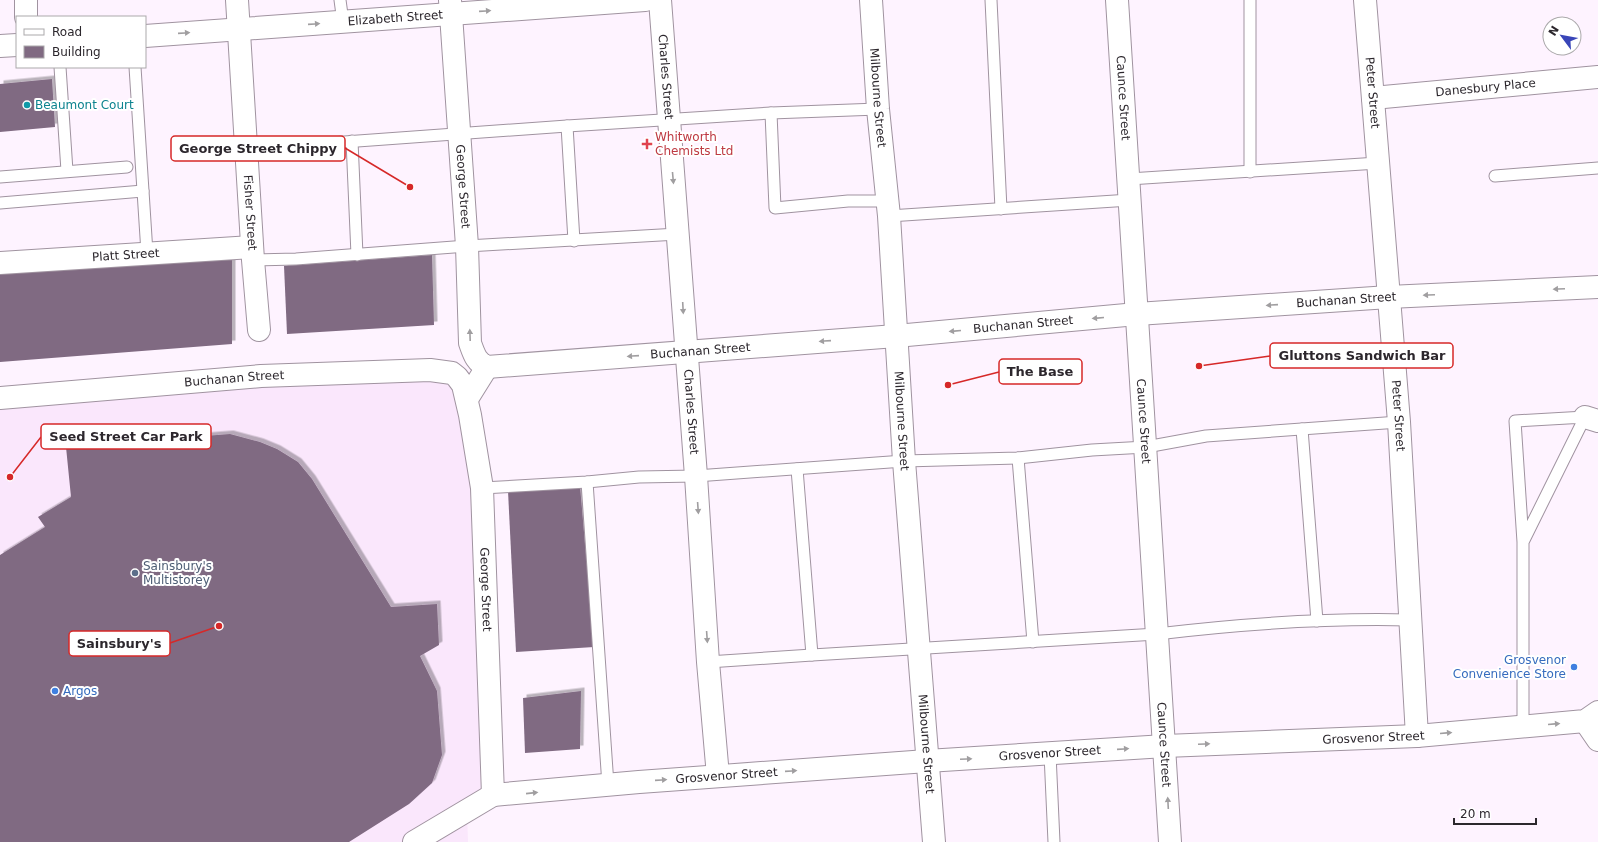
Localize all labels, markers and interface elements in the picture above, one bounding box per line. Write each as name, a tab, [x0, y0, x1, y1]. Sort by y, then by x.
street label: Elizabeth Street	[347, 8, 444, 28]
one-way arrow	[479, 8, 491, 15]
legend	[16, 16, 146, 68]
north arrow	[1542, 16, 1582, 56]
one-way arrow	[308, 20, 320, 27]
text: N	[1546, 24, 1562, 38]
text: Road	[52, 25, 82, 39]
one-way arrow	[178, 30, 190, 37]
street label: Charles Street	[656, 34, 676, 120]
text: Building	[52, 45, 101, 59]
street label: Milbourne Street	[867, 48, 889, 148]
street label: Caunce Street	[1113, 55, 1133, 141]
street label: Peter Street	[1363, 56, 1382, 129]
street label: Danesbury Place	[1435, 76, 1536, 99]
place label: Beaumont Court	[35, 98, 134, 112]
marker: Beaumont Court	[22, 100, 32, 110]
place label: Whitworth Chemists Ltd	[655, 130, 733, 158]
callout: George Street Chippy	[171, 136, 345, 161]
marker: Whitworth Chemists Ltd	[642, 139, 652, 149]
text: George Street Chippy	[179, 141, 338, 156]
street label: George Street	[453, 144, 473, 229]
one-way arrow	[670, 172, 677, 185]
street label: Fisher Street	[241, 174, 259, 251]
street label: Platt Street	[92, 246, 160, 264]
one-way arrow	[1553, 285, 1565, 292]
street label: Buchanan Street	[1296, 290, 1397, 310]
one-way arrow	[1423, 292, 1435, 299]
one-way arrow	[679, 302, 686, 314]
one-way arrow	[1266, 302, 1278, 309]
street label: Buchanan Street	[973, 313, 1074, 336]
one-way arrow	[1092, 315, 1104, 321]
one-way arrow	[467, 328, 473, 341]
one-way arrow	[949, 328, 961, 334]
one-way arrow	[819, 338, 831, 345]
street label: Buchanan Street	[650, 340, 751, 362]
callout: Gluttons Sandwich Bar	[1270, 343, 1453, 368]
text: Gluttons Sandwich Bar	[1278, 348, 1446, 363]
one-way arrow	[627, 352, 639, 359]
callout: The Base	[999, 359, 1082, 384]
text: The Base	[1007, 364, 1074, 379]
street label: Buchanan Street	[184, 368, 285, 389]
street label: Charles Street	[681, 369, 701, 455]
street label: Milbourne Street	[892, 371, 912, 471]
street label: Caunce Street	[1134, 378, 1153, 464]
street label: Peter Street	[1389, 379, 1408, 452]
callout: Seed Street Car Park	[41, 424, 211, 449]
text: Seed Street Car Park	[49, 429, 203, 444]
one-way arrow	[695, 502, 702, 514]
street label: George Street	[477, 547, 494, 632]
place label: Sainsbury's Multistorey	[143, 559, 212, 587]
marker: Sainsbury's Multistorey	[130, 568, 140, 578]
callout: Sainsbury's	[69, 631, 170, 656]
one-way arrow	[703, 631, 710, 643]
text: Sainsbury's	[77, 636, 162, 651]
place label: Grosvenor Convenience Store	[1453, 653, 1566, 681]
marker: Grosvenor Convenience Store	[1569, 662, 1579, 672]
place label: Argos	[63, 684, 97, 698]
marker: Argos	[50, 686, 60, 696]
street label: Milbourne Street	[915, 694, 937, 794]
street label: Caunce Street	[1154, 702, 1174, 788]
one-way arrow	[1548, 721, 1560, 728]
street label: Grosvenor Street	[1322, 728, 1425, 747]
one-way arrow	[1440, 730, 1452, 737]
one-way arrow	[1198, 741, 1210, 748]
street label: Grosvenor Street	[998, 743, 1102, 763]
one-way arrow	[1117, 745, 1129, 752]
one-way arrow	[960, 755, 972, 762]
street label: Grosvenor Street	[675, 765, 778, 786]
one-way arrow	[785, 768, 797, 775]
one-way arrow	[655, 777, 667, 784]
one-way arrow	[526, 789, 538, 796]
one-way arrow	[1165, 797, 1172, 809]
scale bar	[1454, 800, 1536, 826]
text: 20 m	[1460, 807, 1491, 821]

